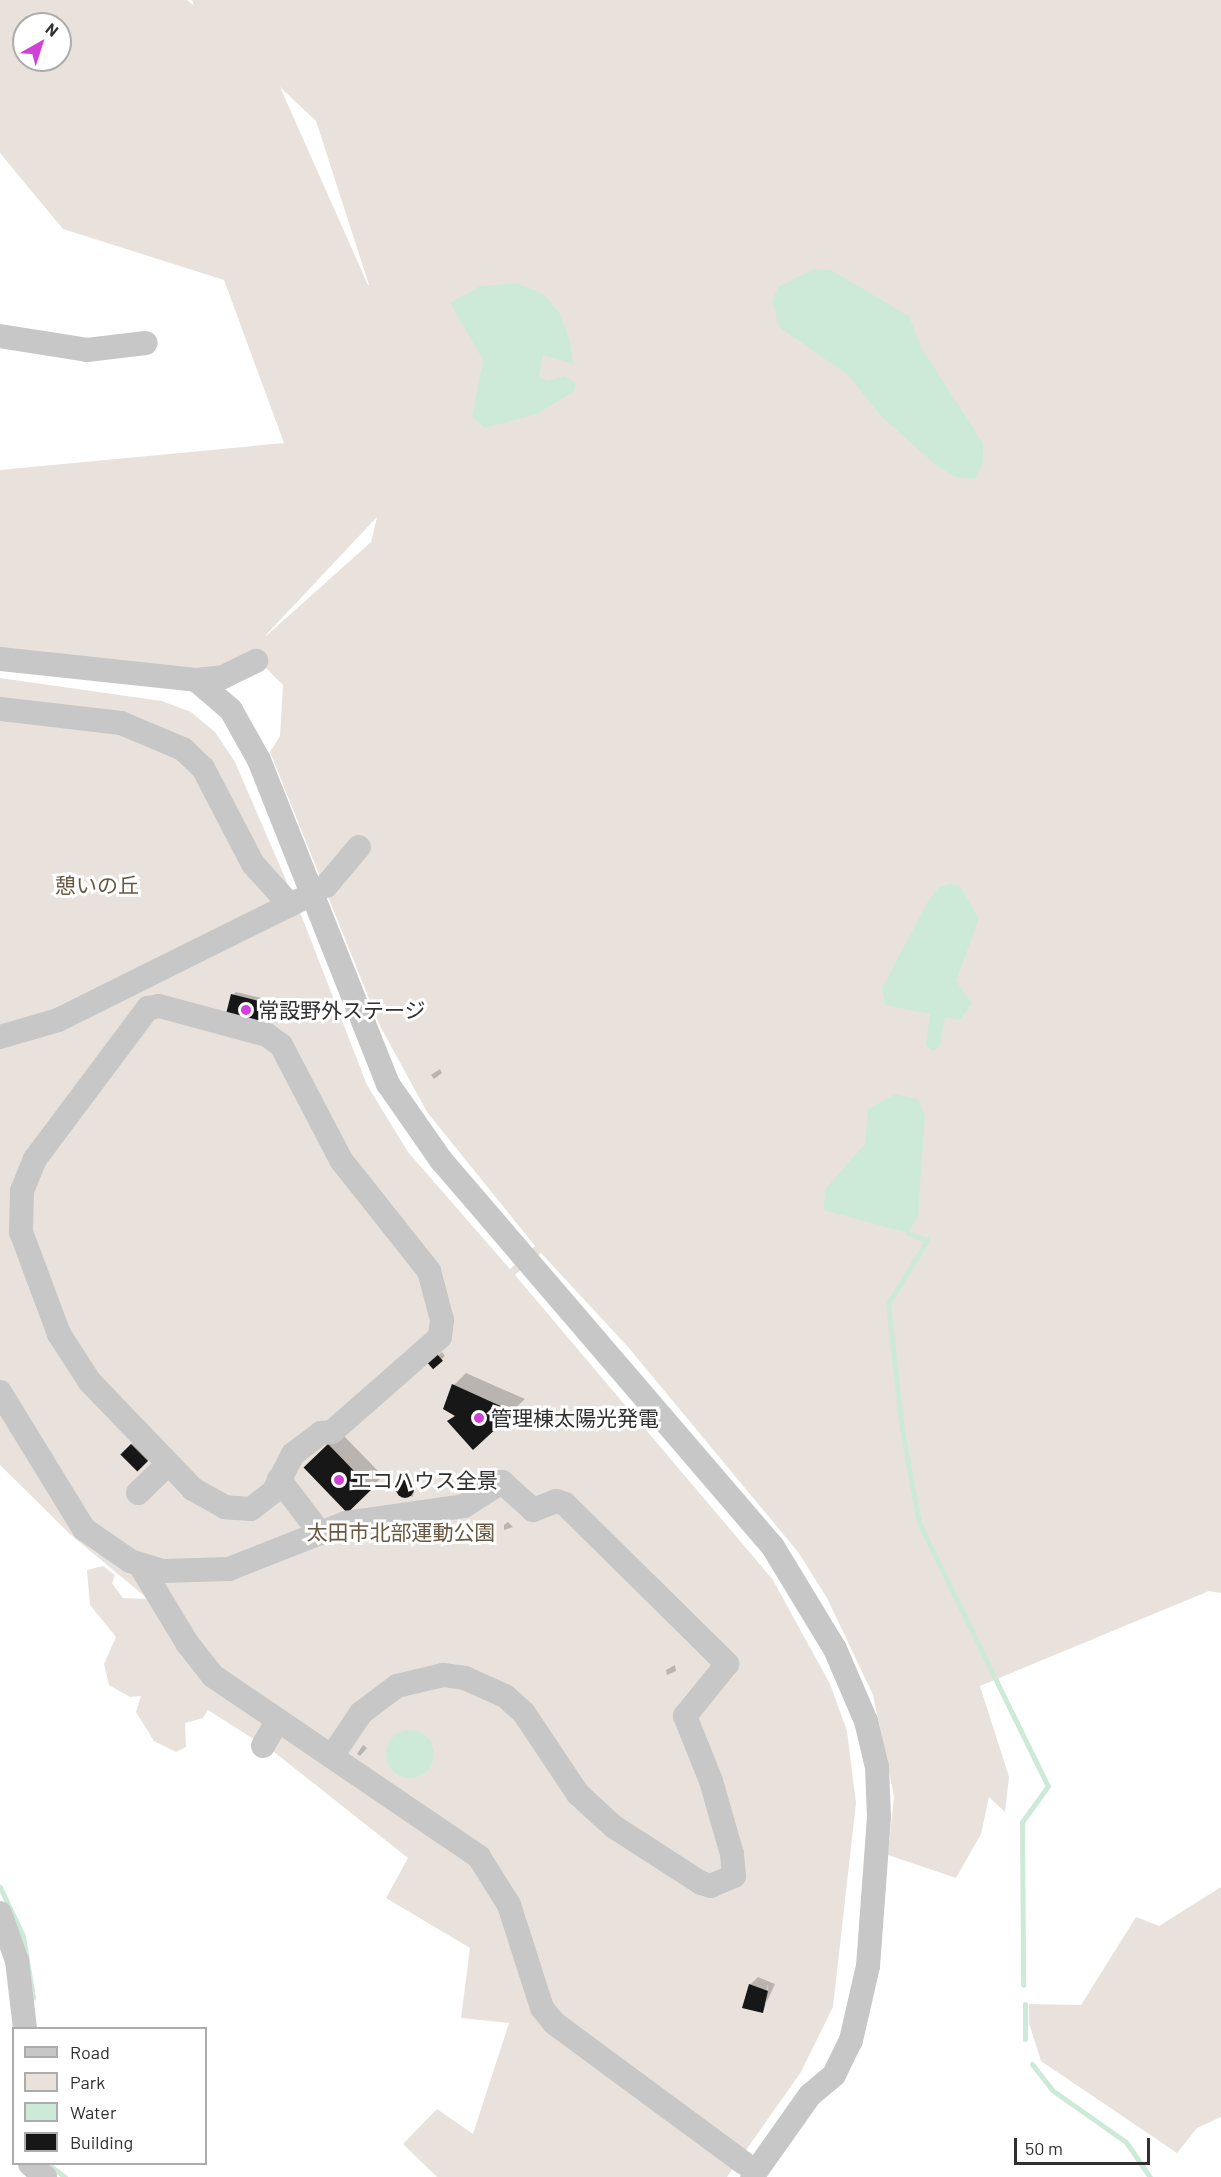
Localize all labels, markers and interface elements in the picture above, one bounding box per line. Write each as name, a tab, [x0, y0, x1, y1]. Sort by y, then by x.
north arrow	[12, 12, 72, 72]
text: N	[42, 18, 62, 40]
park label: 憩いの丘	[55, 872, 139, 898]
place label: 常設野外ステージ	[258, 997, 426, 1023]
marker: 常設野外ステージ	[239, 1003, 253, 1017]
place label: 管理棟太陽光発電	[491, 1405, 659, 1431]
marker: 管理棟太陽光発電	[472, 1411, 486, 1425]
place label: エコハウス全景	[351, 1467, 498, 1493]
marker: エコハウス全景	[332, 1473, 346, 1487]
park label: 太田市北部運動公園	[307, 1519, 495, 1545]
legend	[12, 2027, 207, 2165]
text: Road	[70, 2041, 110, 2063]
text: Park	[70, 2071, 105, 2093]
text: Water	[70, 2101, 117, 2123]
scale bar	[1017, 2126, 1154, 2164]
text: Building	[70, 2131, 133, 2153]
text: 50 m	[1025, 2137, 1063, 2159]

